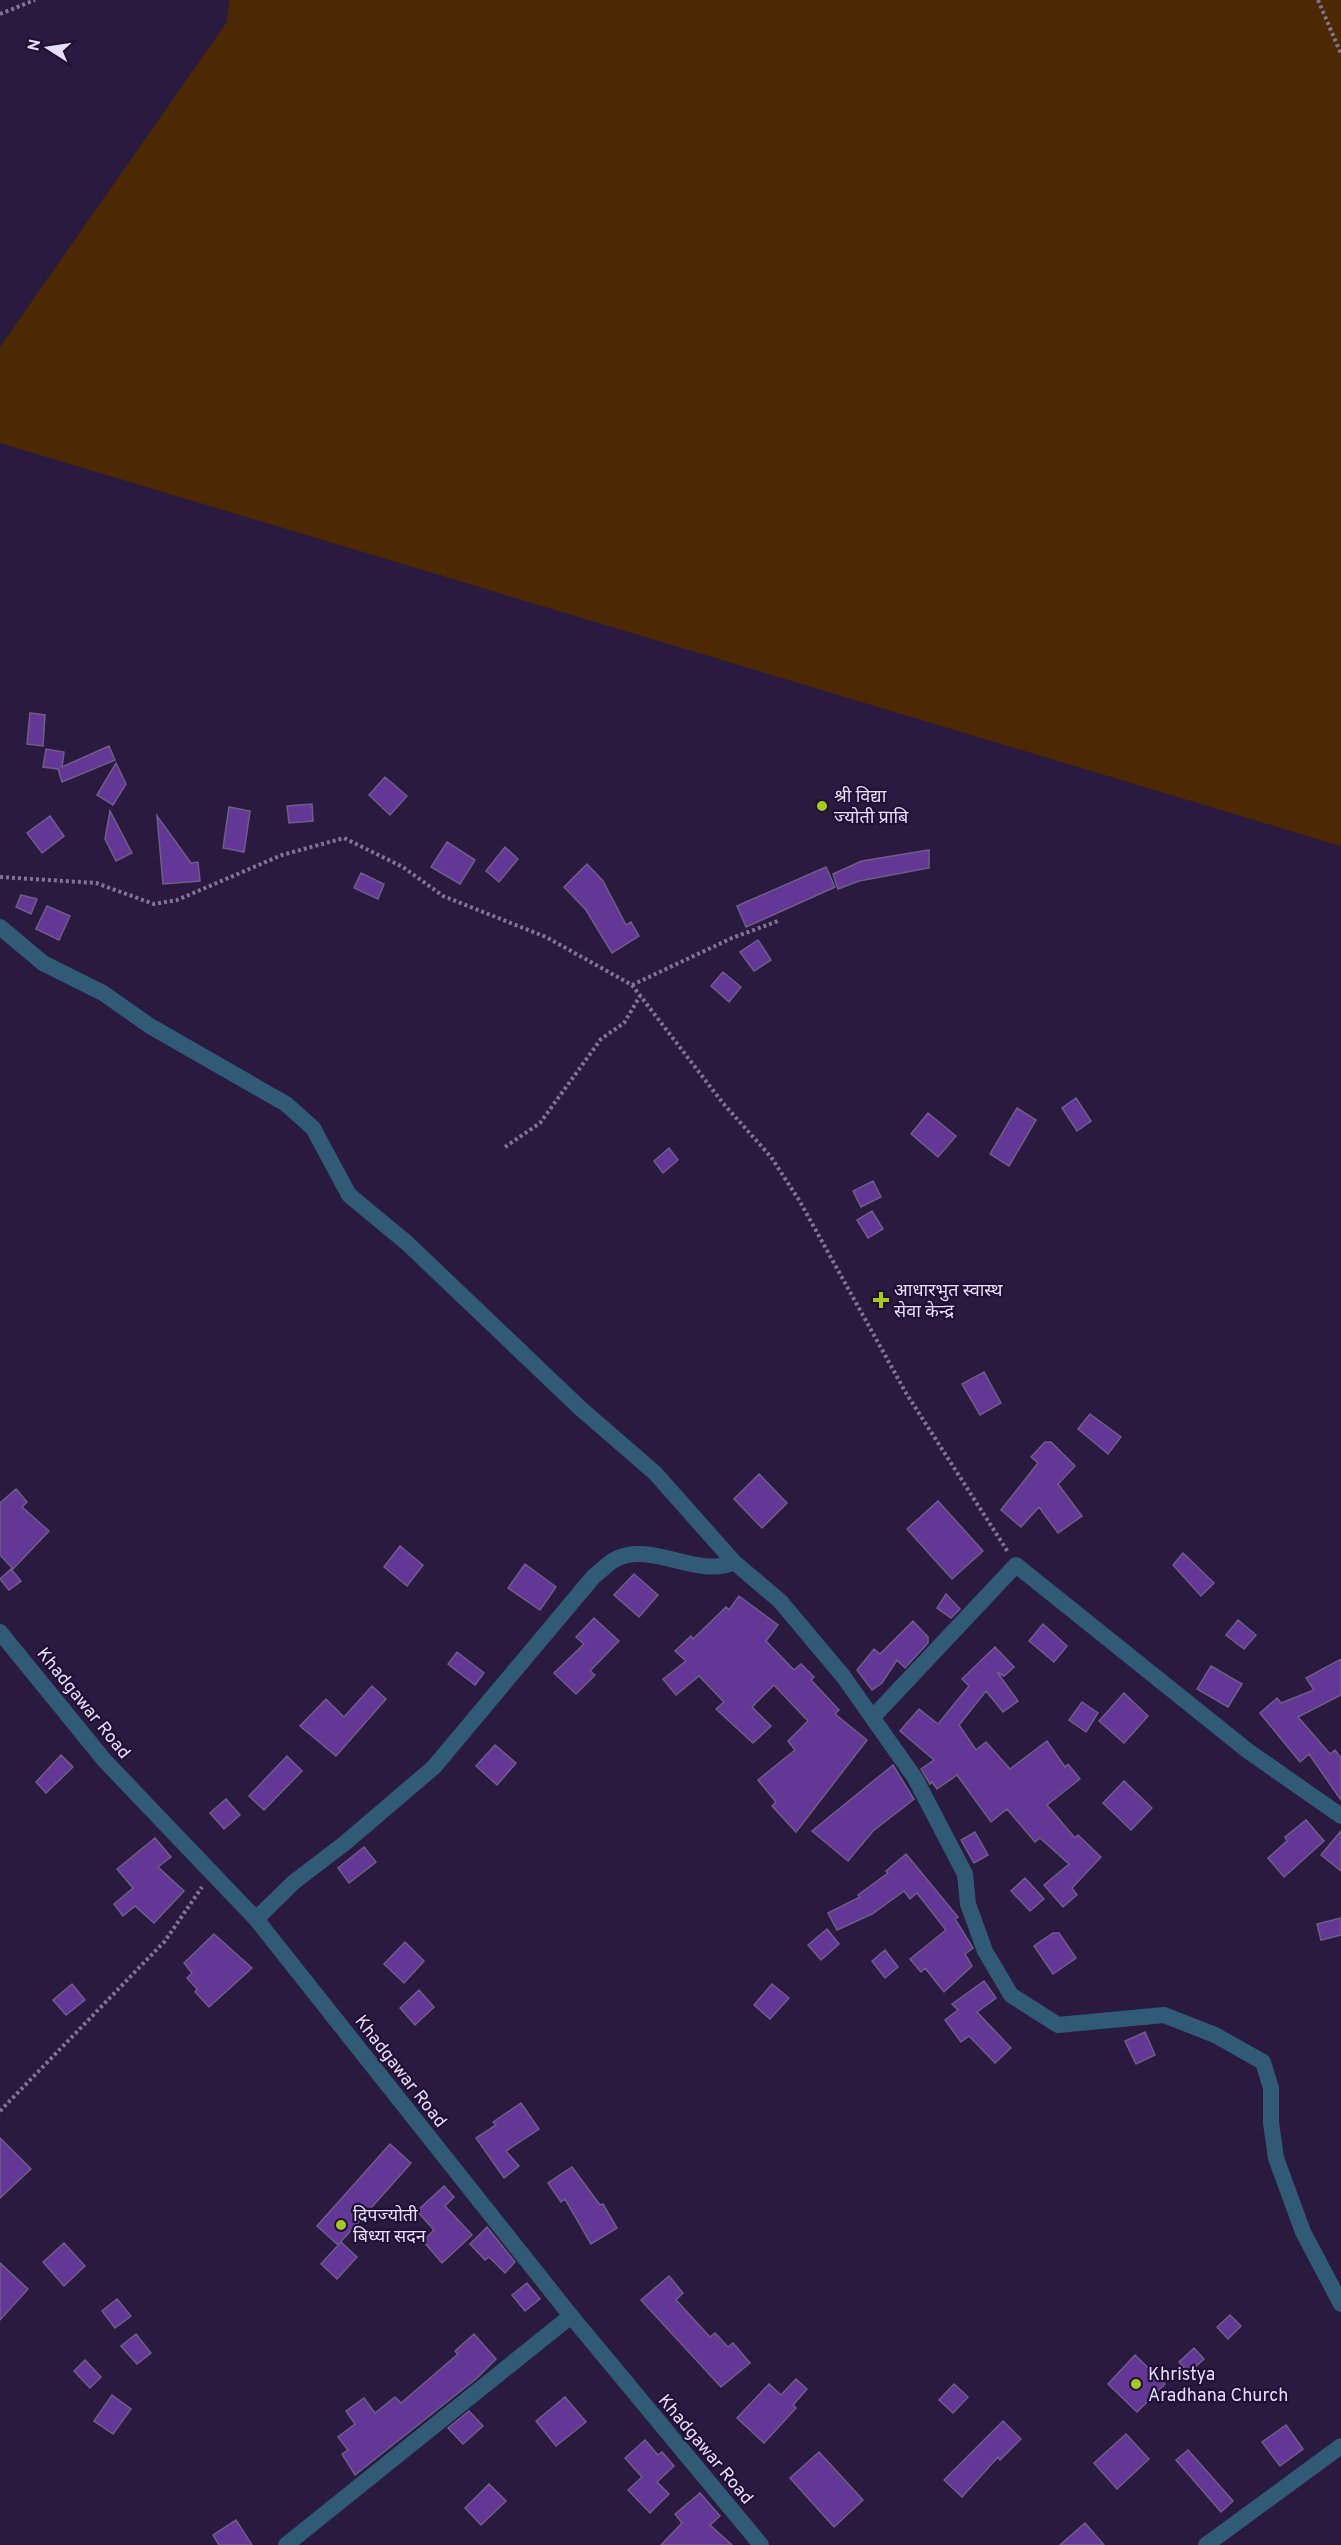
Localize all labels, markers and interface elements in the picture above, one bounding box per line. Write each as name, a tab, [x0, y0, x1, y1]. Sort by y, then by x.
north arrow	[18, 18, 78, 78]
text: N	[24, 38, 46, 53]
place label: श्री विद्या ज्योती प्राबि	[834, 786, 909, 830]
marker: श्री विद्या ज्योती प्राबि	[815, 799, 829, 813]
place label: आधारभुत स्वास्थ सेवा केन्द्र	[894, 1280, 1003, 1324]
marker: आधारभुत स्वास्थ सेवा केन्द्र	[872, 1291, 890, 1309]
street label: Khadgawar Road	[31, 1644, 135, 1764]
street label: Khadgawar Road	[349, 2011, 451, 2133]
place label: दिपज्योती बिध्या सदन	[353, 2205, 427, 2249]
marker: दिपज्योती बिध्या सदन	[334, 2218, 348, 2232]
place label: Khristya Aradhana Church	[1148, 2364, 1288, 2408]
marker: Khristya Aradhana Church	[1129, 2377, 1143, 2391]
street label: Khadgawar Road	[652, 2390, 758, 2510]

